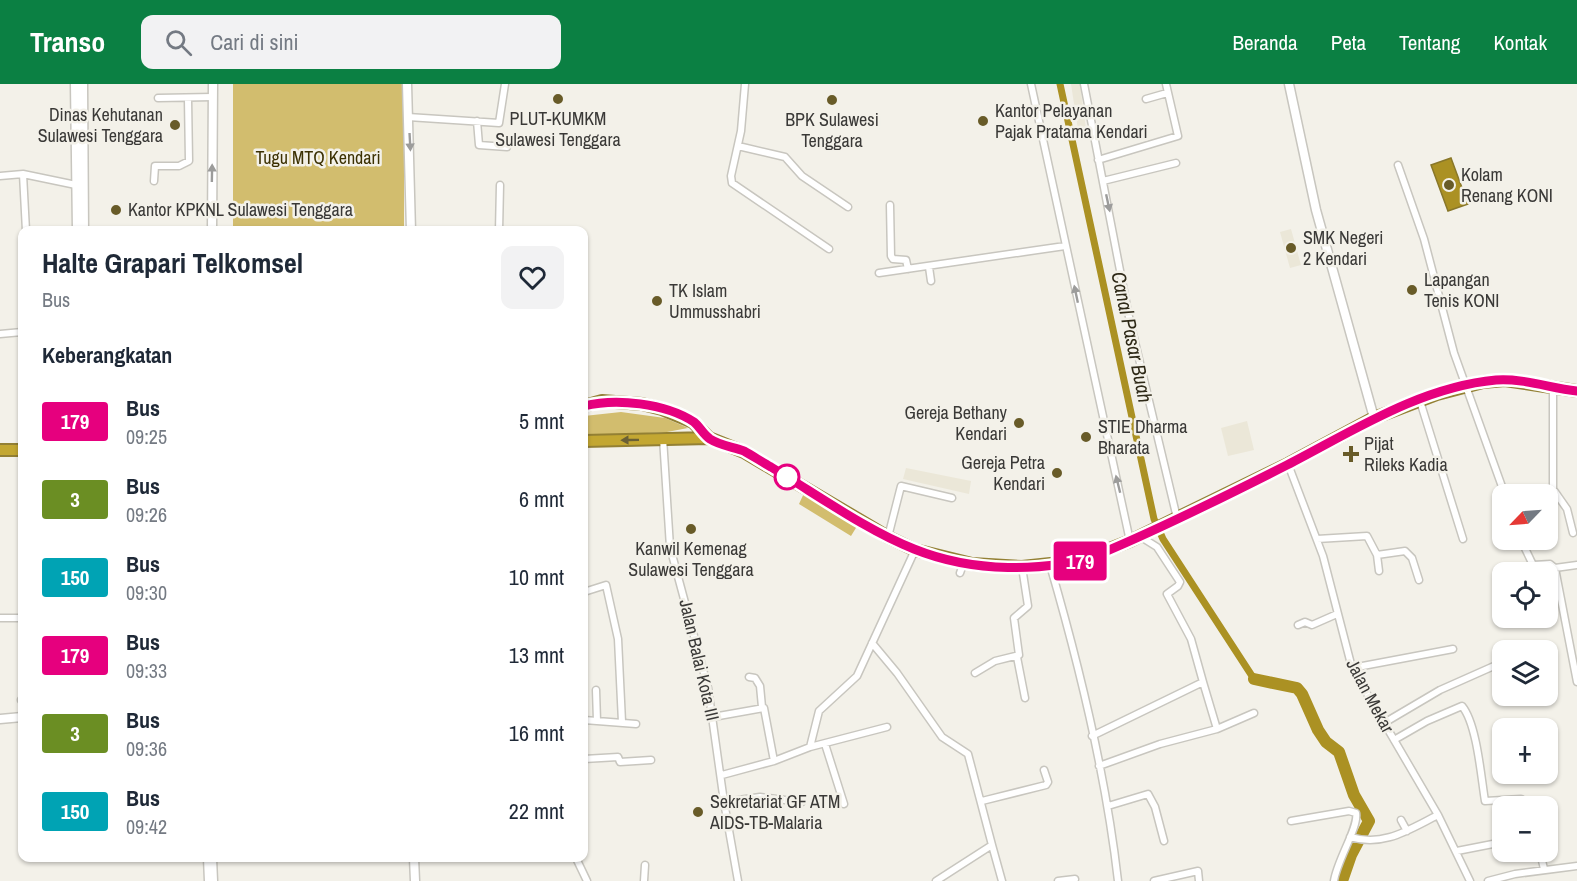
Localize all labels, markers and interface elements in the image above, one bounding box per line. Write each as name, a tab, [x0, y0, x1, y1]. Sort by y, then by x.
search box	[141, 15, 561, 69]
text: Transo	[30, 23, 105, 61]
icon: search	[162, 26, 195, 59]
text: Cari di sini	[210, 27, 299, 57]
text: Beranda	[1233, 28, 1298, 57]
text: Peta	[1331, 28, 1366, 57]
text: Tentang	[1399, 28, 1460, 57]
text: Kontak	[1493, 28, 1547, 57]
marker: PLUT-KUMKM Sulawesi Tenggara	[551, 92, 565, 106]
marker: BPK Sulawesi Tenggara	[825, 93, 839, 107]
place label: Kantor Pelayanan Pajak Pratama Kendari	[995, 98, 1148, 144]
place label: Dinas Kehutanan Sulawesi Tenggara	[38, 102, 163, 148]
place label: PLUT-KUMKM Sulawesi Tenggara	[495, 106, 621, 152]
place label: BPK Sulawesi Tenggara	[785, 107, 879, 153]
marker: Kantor Pelayanan Pajak Pratama Kendari	[976, 114, 990, 128]
marker: Dinas Kehutanan Sulawesi Tenggara	[168, 118, 182, 132]
one-way arrow	[405, 133, 414, 152]
park label: Tugu MTQ Kendari	[255, 145, 381, 170]
place label: Kolam Renang KONI	[1461, 162, 1553, 208]
one-way arrow	[207, 163, 217, 182]
marker: Kolam Renang KONI	[1442, 178, 1456, 192]
one-way arrow	[1104, 194, 1113, 213]
place label: Kantor KPKNL Sulawesi Tenggara	[128, 197, 353, 222]
marker: Kantor KPKNL Sulawesi Tenggara	[109, 203, 123, 217]
place label: SMK Negeri 2 Kendari	[1303, 225, 1383, 271]
marker: SMK Negeri 2 Kendari	[1284, 241, 1298, 255]
text: Halte Grapari Telkomsel	[42, 244, 303, 282]
button: heart	[501, 246, 564, 309]
place label: Lapangan Tenis KONI	[1424, 267, 1499, 313]
water label: Canal Pasar Buah	[1105, 269, 1160, 405]
place label: TK Islam Ummusshabri	[669, 278, 761, 324]
marker: Lapangan Tenis KONI	[1405, 283, 1419, 297]
one-way arrow	[1071, 284, 1080, 303]
text: Bus	[42, 286, 70, 313]
marker: TK Islam Ummusshabri	[650, 294, 664, 308]
text: Keberangkatan	[42, 340, 172, 370]
text: Bus	[126, 393, 160, 423]
place label: Gereja Bethany Kendari	[904, 400, 1008, 446]
text: 5 mnt	[519, 406, 564, 436]
text: 179	[61, 407, 89, 436]
place label: STIE Dharma Bharata	[1098, 414, 1187, 460]
marker: Gereja Bethany Kendari	[1012, 416, 1026, 430]
text: 09:25	[126, 423, 167, 450]
marker: STIE Dharma Bharata	[1079, 430, 1093, 444]
place label: Pijat Rileks Kadia	[1364, 431, 1448, 477]
one-way arrow	[620, 435, 639, 444]
marker: Pijat Rileks Kadia	[1342, 445, 1360, 463]
place label: Gereja Petra Kendari	[961, 450, 1045, 496]
unlabelled marker	[774, 464, 800, 490]
marker: Gereja Petra Kendari	[1050, 466, 1064, 480]
text: Bus	[126, 471, 160, 501]
one-way arrow	[1112, 475, 1122, 493]
text: 6 mnt	[519, 484, 564, 514]
north arrow	[1492, 484, 1558, 550]
map controls	[1492, 484, 1558, 862]
text: 3	[70, 485, 80, 514]
text: 09:26	[126, 501, 167, 528]
marker: Kanwil Kemenag Sulawesi Tenggara	[684, 522, 698, 536]
place label: Kanwil Kemenag Sulawesi Tenggara	[628, 536, 754, 582]
line badge: 179	[1046, 542, 1114, 580]
text: 179	[1066, 547, 1094, 576]
text: Bus	[126, 549, 160, 579]
text: 10 mnt	[509, 562, 564, 592]
button: locate	[1492, 562, 1558, 628]
text: 150	[61, 563, 89, 592]
text: 09:30	[126, 579, 167, 606]
street label: Jalan Balai Kota III	[673, 597, 726, 723]
text: Bus	[126, 627, 160, 657]
text: 13 mnt	[509, 640, 564, 670]
button: layers	[1492, 640, 1558, 706]
text: 179	[61, 641, 89, 670]
street label: Jalan Mekar	[1341, 654, 1400, 737]
text: 09:33	[126, 657, 167, 684]
text: Bus	[126, 705, 160, 735]
text: 16 mnt	[509, 718, 564, 748]
button: +	[1492, 718, 1558, 784]
text: 3	[70, 719, 80, 748]
text: 09:36	[126, 735, 167, 762]
text: Bus	[126, 783, 160, 813]
place label: Sekretariat GF ATM AIDS-TB-Malaria	[709, 789, 840, 835]
text: 22 mnt	[509, 796, 564, 826]
button: −	[1492, 796, 1558, 862]
text: 150	[61, 797, 89, 826]
marker: Sekretariat GF ATM AIDS-TB-Malaria	[691, 805, 705, 819]
text: 09:42	[126, 813, 167, 840]

